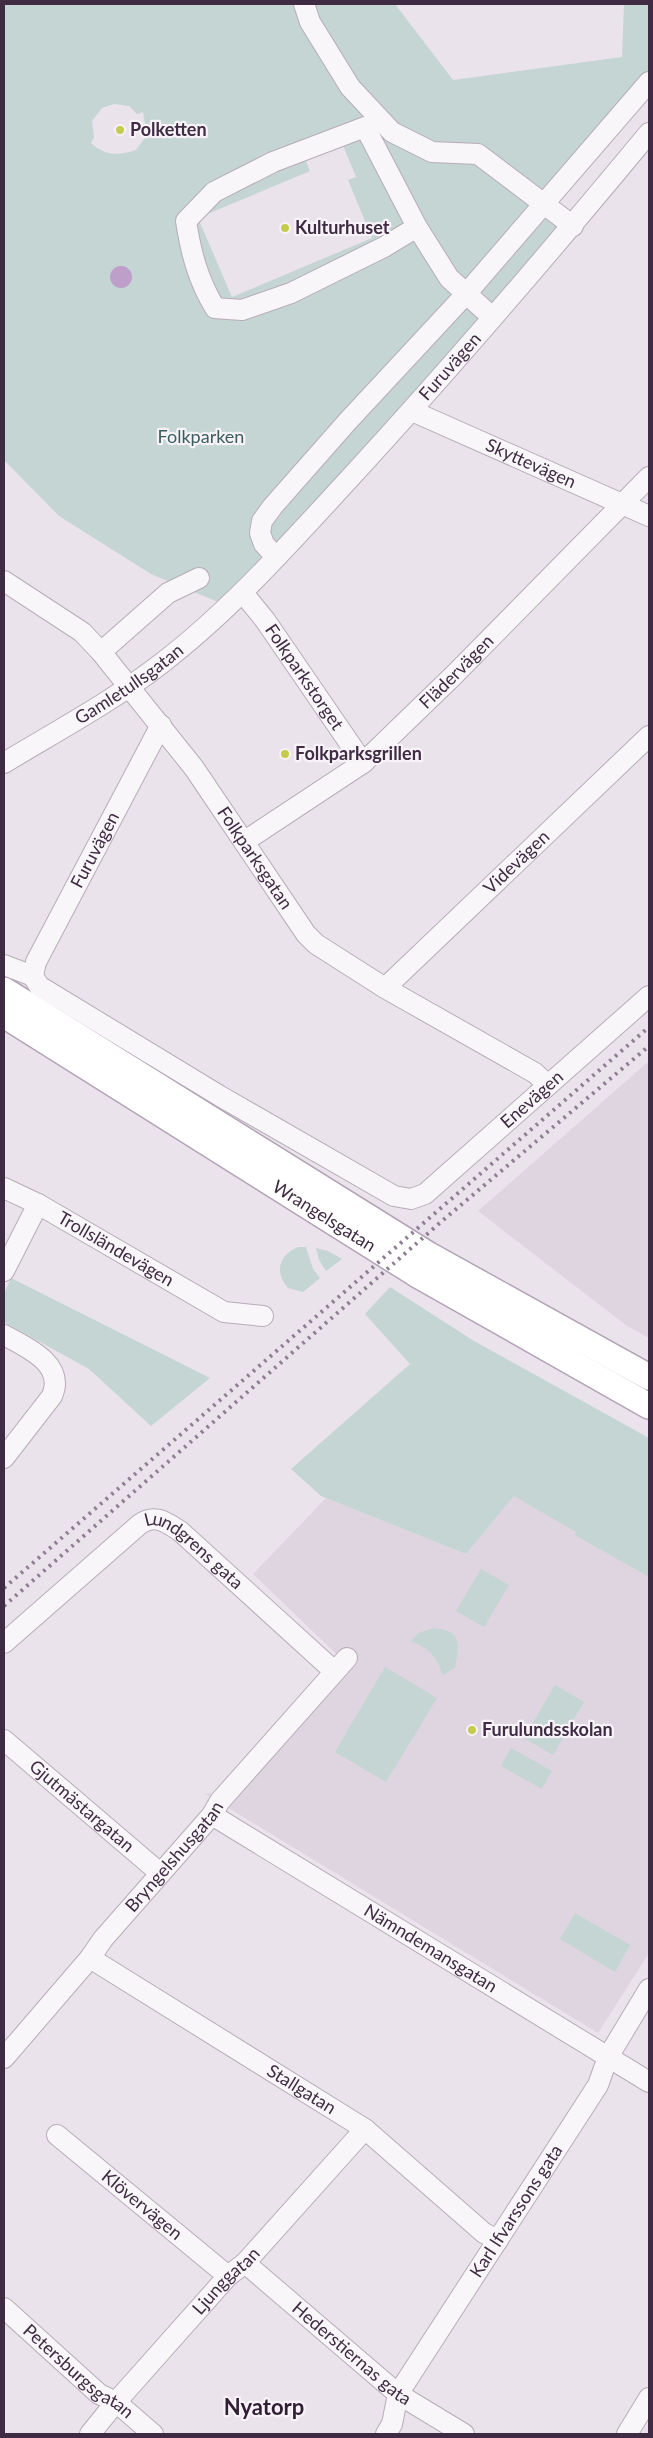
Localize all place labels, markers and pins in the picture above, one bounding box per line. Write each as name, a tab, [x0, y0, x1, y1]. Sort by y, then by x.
place label: Polketten	[130, 118, 207, 140]
marker: Polketten	[114, 124, 126, 136]
place label: Kulturhuset	[295, 216, 390, 238]
marker: Kulturhuset	[279, 222, 291, 234]
place label: Folkparksgrillen	[295, 742, 422, 764]
marker: Folkparksgrillen	[279, 748, 291, 760]
place label: Furulundsskolan	[482, 1718, 613, 1740]
marker: Furulundsskolan	[466, 1724, 478, 1736]

